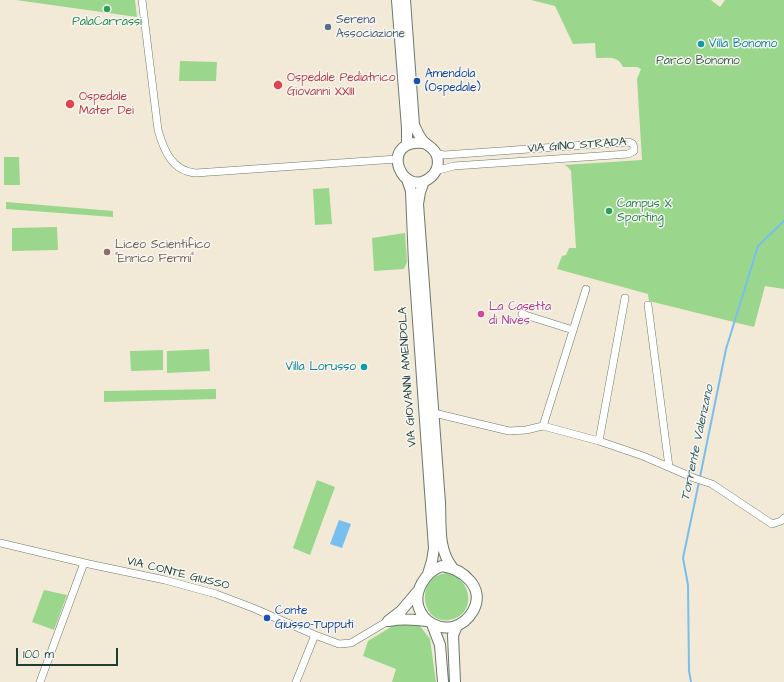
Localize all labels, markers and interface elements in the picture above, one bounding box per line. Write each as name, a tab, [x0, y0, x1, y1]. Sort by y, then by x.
marker: PalaCarrassi	[102, 4, 112, 14]
place label: Serena Associazione	[336, 13, 405, 41]
place label: PalaCarrassi	[72, 15, 142, 29]
marker: Serena Associazione	[323, 22, 333, 32]
place label: Villa Bonomo	[709, 37, 777, 51]
marker: Villa Bonomo	[696, 39, 706, 49]
park label: Parco Bonomo	[656, 54, 740, 68]
place label: Amendola (Ospedale)	[425, 67, 481, 95]
place label: Ospedale Pediatrico Giovanni XXIII	[287, 71, 396, 99]
marker: Amendola (Ospedale)	[412, 76, 422, 86]
marker: Ospedale Pediatrico Giovanni XXIII	[272, 79, 284, 91]
place label: Ospedale Mater Dei	[79, 90, 134, 118]
marker: Ospedale Mater Dei	[64, 98, 76, 110]
street label: VIA GINO STRADA	[527, 135, 627, 157]
place label: Campus X Sporting	[617, 197, 672, 225]
marker: Campus X Sporting	[604, 206, 614, 216]
place label: Liceo Scientifico "Enrico Fermi"	[115, 238, 210, 266]
marker: Liceo Scientifico "Enrico Fermi"	[102, 247, 112, 257]
place label: La Casetta di Nives	[489, 300, 551, 328]
street label: VIA GIOVANNI AMENDOLA	[396, 306, 420, 448]
marker: La Casetta di Nives	[476, 309, 486, 319]
place label: Villa Lorusso	[285, 360, 356, 374]
marker: Villa Lorusso	[359, 362, 369, 372]
water label: Torrente Valenzano	[678, 384, 718, 502]
street label: VIA CONTE GIUSSO	[125, 554, 231, 594]
place label: Conte Giusso-Tupputi	[275, 604, 353, 632]
marker: Conte Giusso-Tupputi	[262, 613, 272, 623]
scale bar	[18, 640, 120, 666]
text: 100 m	[23, 646, 54, 663]

